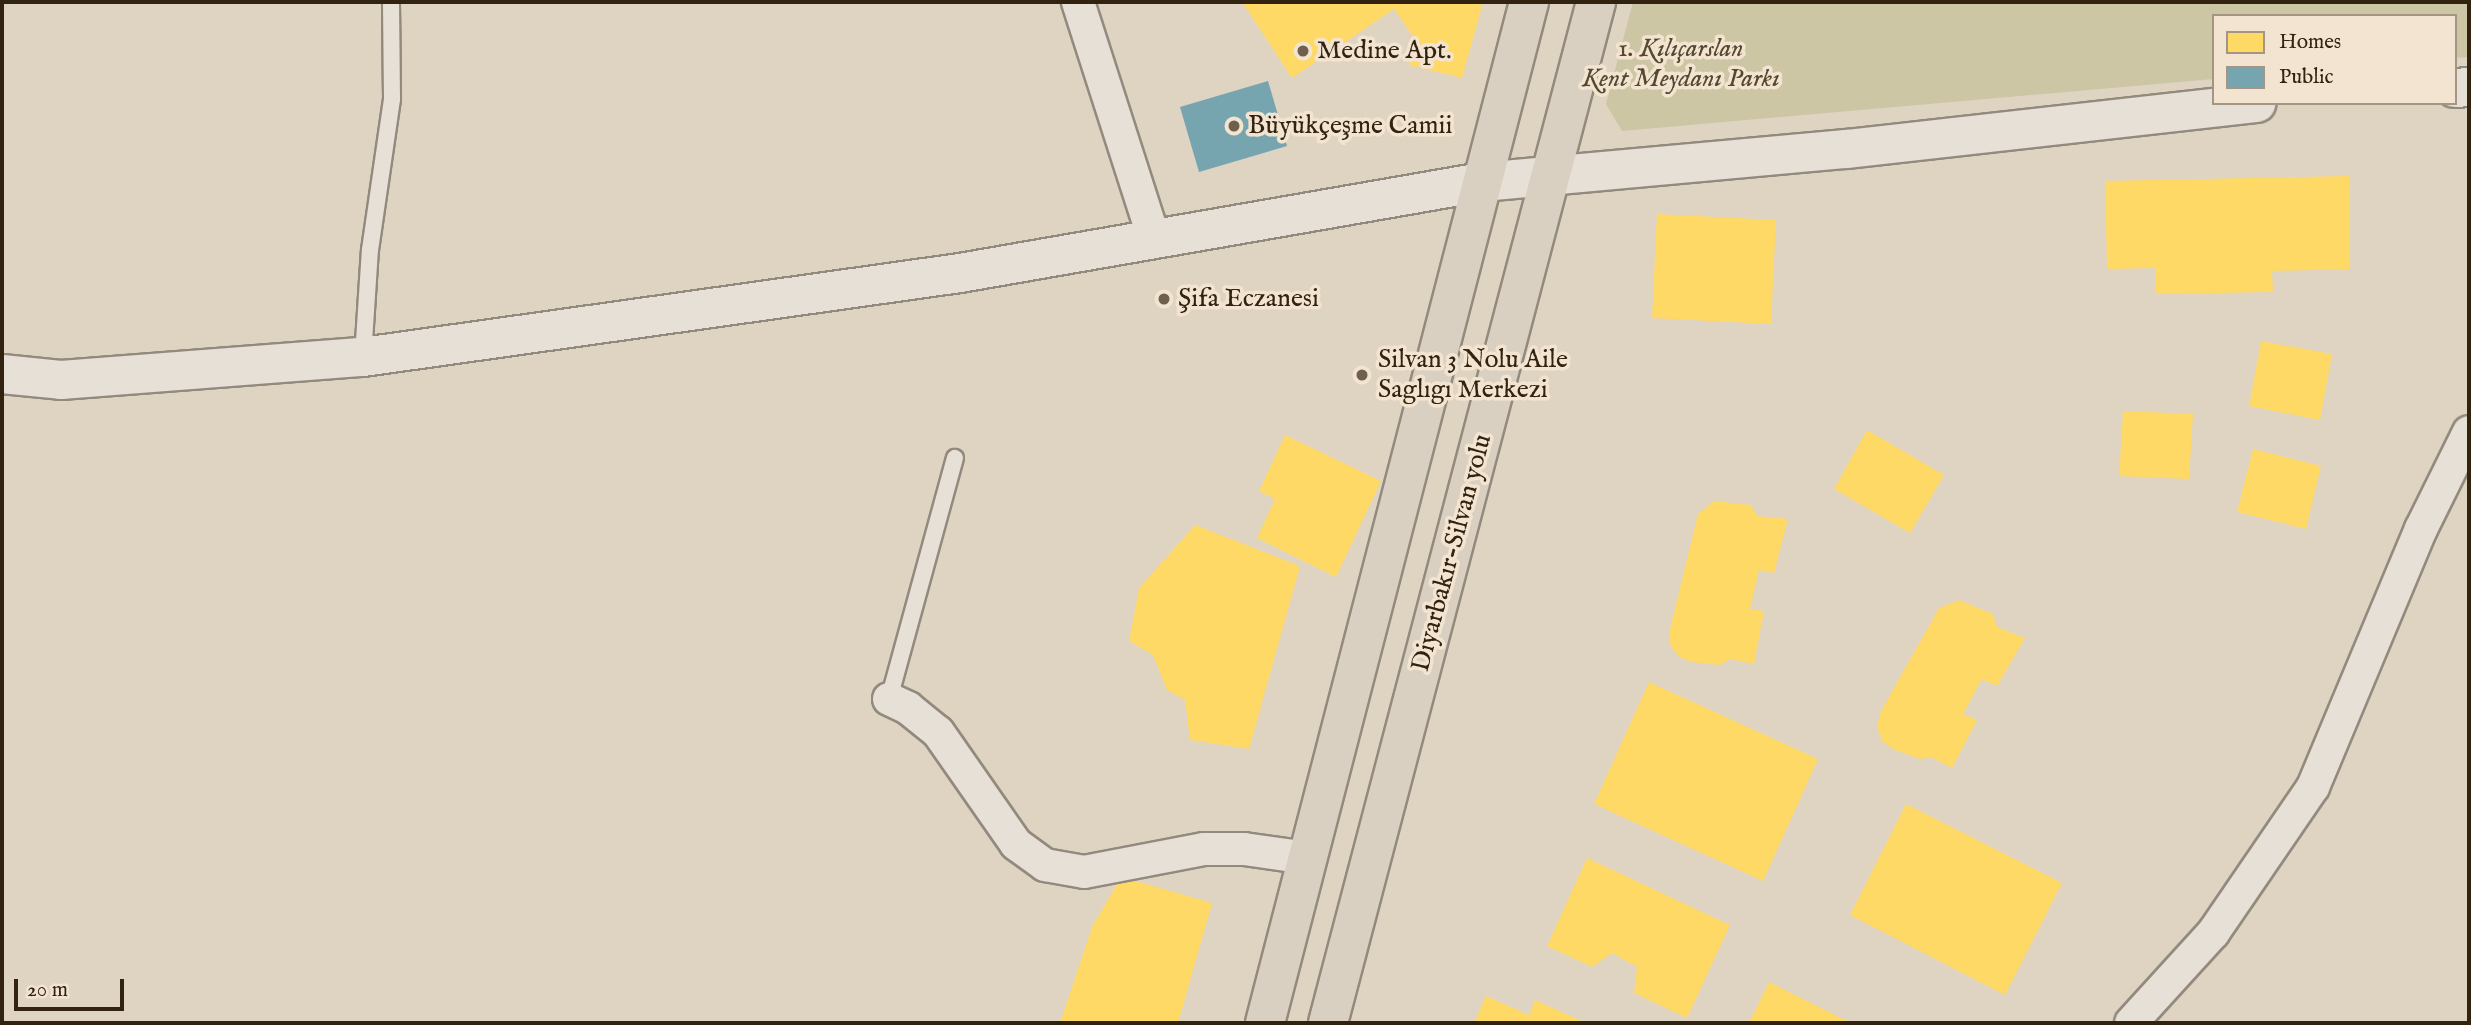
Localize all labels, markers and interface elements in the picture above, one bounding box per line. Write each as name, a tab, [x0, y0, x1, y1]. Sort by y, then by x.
legend	[2212, 14, 2457, 105]
text: Homes	[2279, 29, 2341, 56]
park label: 1. Kılıçarslan Kent Meydanı Parkı	[1582, 33, 1780, 94]
place label: Medine Apt.	[1317, 35, 1452, 67]
marker: Medine Apt.	[1295, 43, 1311, 59]
text: Public	[2279, 64, 2333, 91]
place label: Büyükçeşme Camii	[1248, 110, 1452, 142]
marker: Büyükçeşme Camii	[1226, 118, 1242, 134]
place label: Şifa Eczanesi	[1178, 283, 1319, 315]
marker: Şifa Eczanesi	[1156, 291, 1172, 307]
place label: Silvan 3 Nolu Aile Saglıgı Merkezi	[1378, 344, 1568, 406]
marker: Silvan 3 Nolu Aile Saglıgı Merkezi	[1352, 365, 1372, 385]
street label: Diyarbakır-Silvan yolu	[1405, 431, 1499, 675]
scale bar	[18, 965, 128, 1009]
text: 20 m	[27, 977, 68, 1004]

